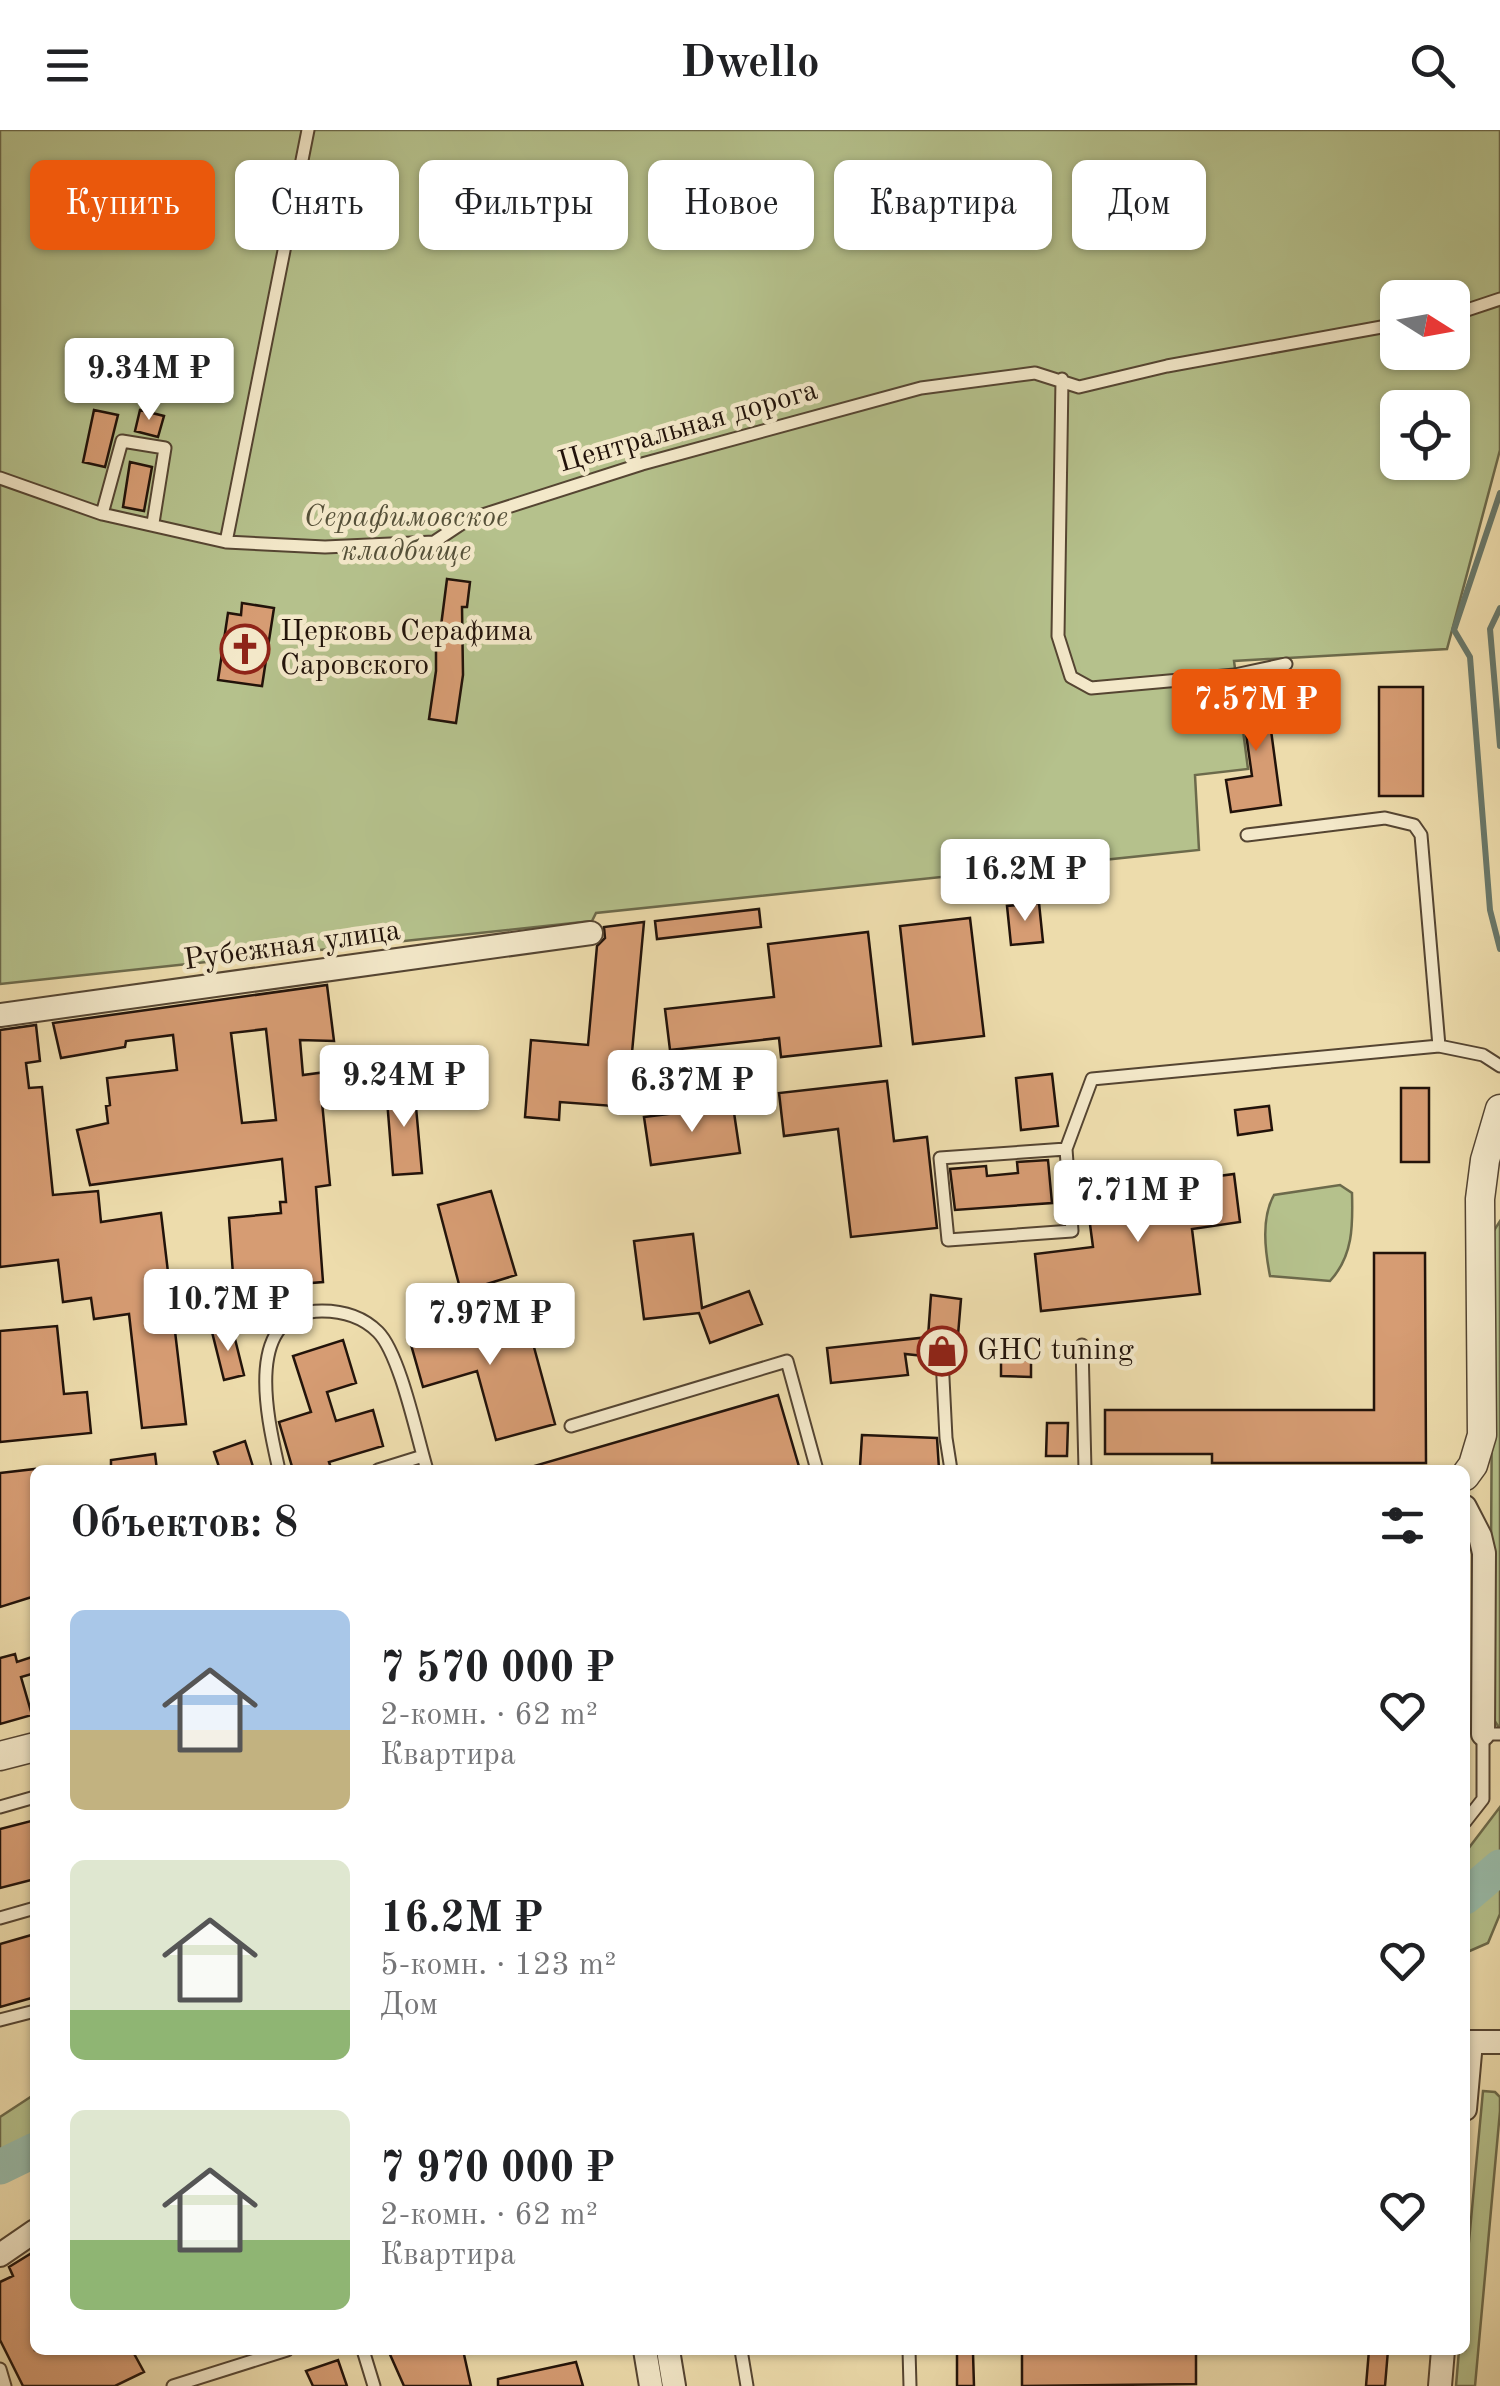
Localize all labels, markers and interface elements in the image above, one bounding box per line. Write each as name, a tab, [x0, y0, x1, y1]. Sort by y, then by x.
icon: menu	[40, 38, 95, 93]
icon: search	[1405, 38, 1460, 93]
text: Dwello	[680, 42, 820, 87]
chip: Купить	[30, 160, 215, 250]
chip: Снять	[235, 160, 399, 250]
chip: Фильтры	[419, 160, 628, 250]
chip: Новое	[648, 160, 814, 250]
chip: Квартира	[834, 160, 1052, 250]
chip: Дом	[1072, 160, 1206, 250]
north arrow	[1380, 280, 1470, 370]
map controls	[1380, 280, 1470, 480]
pin: 9.34M ₽	[57, 338, 241, 423]
text: 9.34M ₽	[87, 354, 211, 386]
street label: Центральная дорога	[555, 376, 821, 478]
button: locate	[1380, 390, 1470, 480]
park label: Серафимовское кладбище	[304, 503, 508, 567]
place label: Церковь Серафима Саровского	[280, 617, 533, 681]
church icon: Церковь Серафима Саровского	[219, 623, 271, 675]
pin: 7.57M ₽	[1164, 669, 1348, 754]
text: 7.57M ₽	[1194, 685, 1318, 717]
pin: 16.2M ₽	[933, 839, 1117, 924]
text: 16.2M ₽	[963, 855, 1087, 887]
street label: Рубежная улица	[182, 916, 402, 976]
pin: 9.24M ₽	[312, 1045, 496, 1130]
pin: 6.37M ₽	[600, 1050, 784, 1135]
text: 9.24M ₽	[342, 1061, 466, 1093]
text: 6.37M ₽	[630, 1066, 754, 1098]
pin: 7.71M ₽	[1046, 1160, 1230, 1245]
text: 7.71M ₽	[1076, 1176, 1200, 1208]
pin: 10.7M ₽	[136, 1269, 320, 1354]
pin: 7.97M ₽	[398, 1283, 582, 1368]
text: 10.7M ₽	[166, 1285, 290, 1317]
text: 7.97M ₽	[428, 1299, 552, 1331]
shop icon: GHC tuning	[916, 1325, 968, 1377]
place label: GHC tuning	[977, 1336, 1134, 1366]
icon: filters	[1375, 1498, 1430, 1553]
text: Объектов: 8	[70, 1504, 298, 1546]
text: 7 570 000 ₽	[380, 1649, 615, 1691]
icon: home	[150, 1650, 270, 1770]
icon: heart	[1375, 1683, 1430, 1738]
text: 2-комн. · 62 m²	[380, 1700, 598, 1732]
text: Квартира	[380, 1740, 516, 1772]
text: 16.2M ₽	[380, 1899, 543, 1941]
icon: home	[150, 1900, 270, 2020]
icon: heart	[1375, 1933, 1430, 1988]
text: 5-комн. · 123 m²	[380, 1950, 616, 1982]
text: Дом	[380, 1990, 438, 2022]
text: 7 970 000 ₽	[380, 2149, 615, 2191]
icon: home	[150, 2150, 270, 2270]
icon: heart	[1375, 2183, 1430, 2238]
text: 2-комн. · 62 m²	[380, 2200, 598, 2232]
text: Квартира	[380, 2240, 516, 2272]

